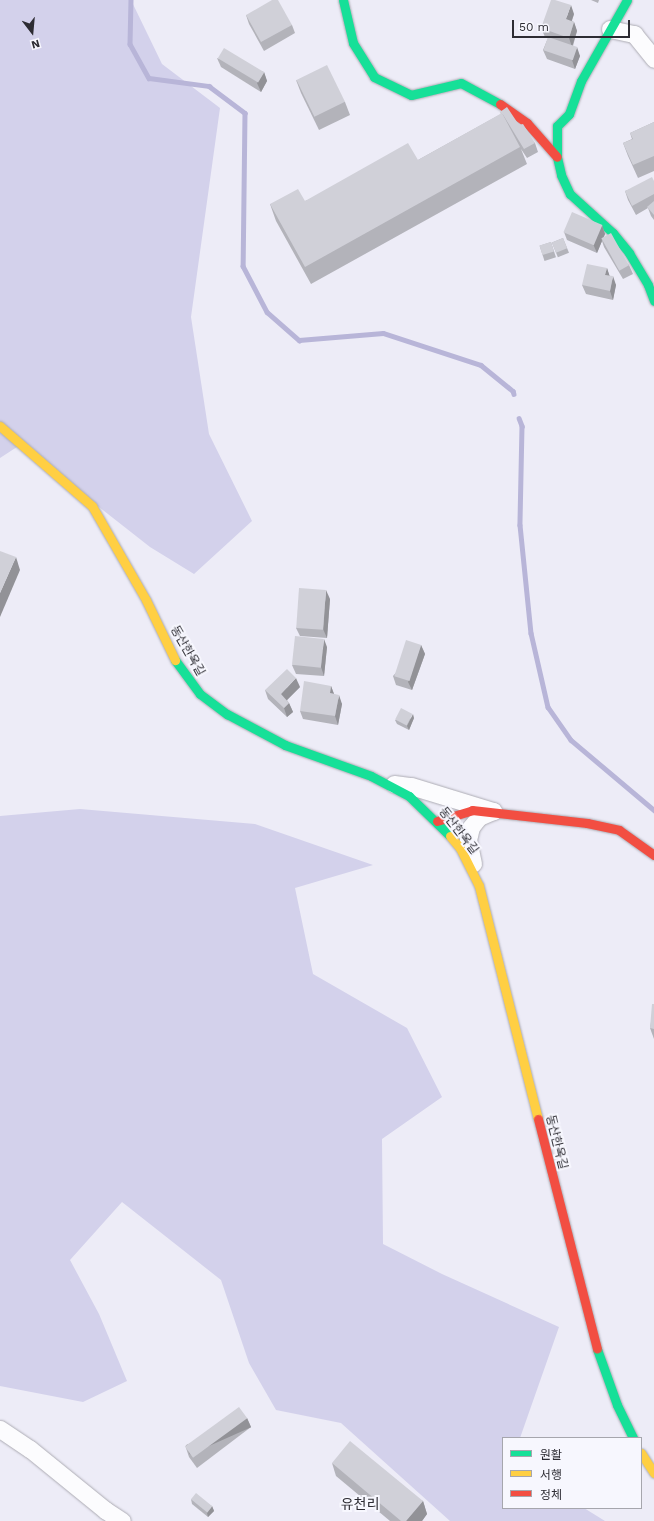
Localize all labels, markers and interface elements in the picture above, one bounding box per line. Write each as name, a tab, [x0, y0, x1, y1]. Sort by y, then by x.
north arrow	[12, 12, 52, 52]
scale bar	[514, 12, 632, 38]
text: 50 m	[519, 20, 549, 34]
text: N	[30, 37, 41, 51]
street label: 동산한옥길	[167, 623, 207, 679]
street label: 동산한옥길	[435, 805, 481, 857]
street label: 동산한옥길	[542, 1113, 570, 1171]
legend	[502, 1437, 642, 1509]
text: 원활	[540, 1448, 562, 1462]
text: 서행	[540, 1468, 562, 1482]
text: 정체	[540, 1488, 562, 1502]
district label: 유천리	[341, 1496, 379, 1512]

